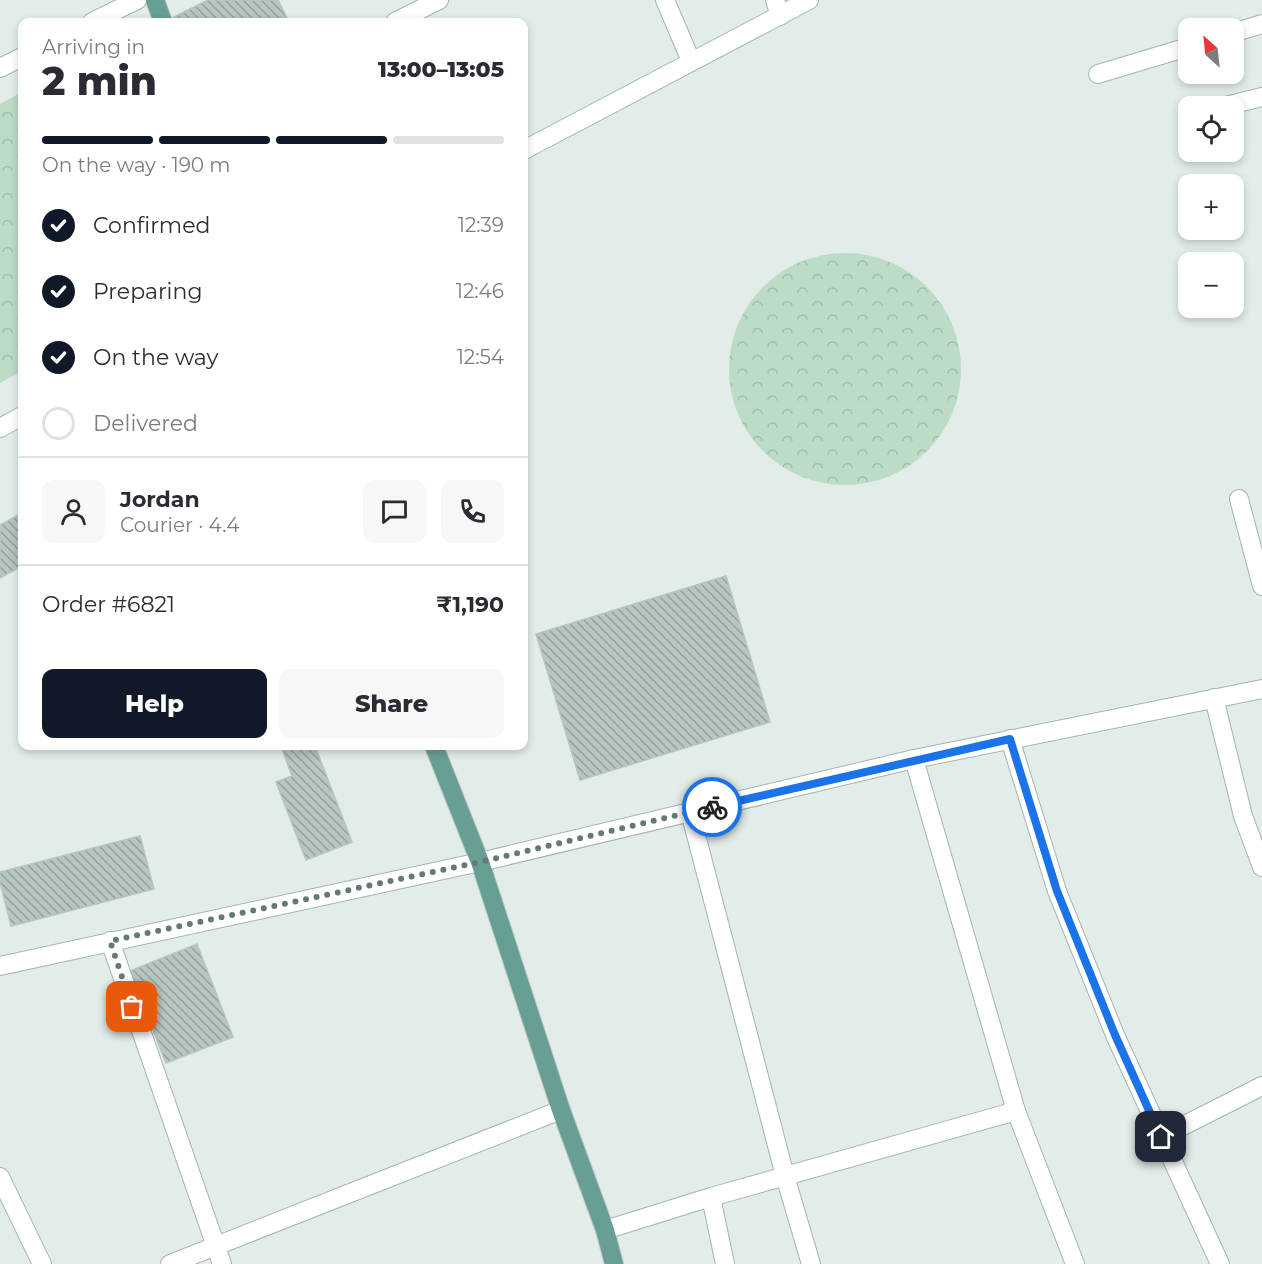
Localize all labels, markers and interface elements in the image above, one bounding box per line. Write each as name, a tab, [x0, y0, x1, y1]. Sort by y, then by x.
north arrow	[1178, 18, 1244, 84]
map controls	[1178, 18, 1244, 318]
text: Arriving in	[42, 35, 145, 59]
text: 13:00–13:05	[378, 56, 504, 83]
text: 2 min	[42, 57, 157, 105]
button: locate	[1178, 96, 1244, 162]
text: On the way · 190 m	[42, 153, 231, 177]
button: +	[1178, 174, 1244, 240]
icon: check	[42, 209, 75, 242]
text: Confirmed	[93, 212, 210, 239]
text: 12:39	[458, 213, 504, 237]
button: −	[1178, 252, 1244, 318]
icon: check	[42, 275, 75, 308]
text: Preparing	[93, 278, 202, 305]
text: 12:46	[456, 279, 504, 303]
icon: check	[42, 341, 75, 374]
text: On the way	[93, 344, 218, 371]
text: 12:54	[457, 345, 504, 369]
text: Delivered	[93, 410, 198, 437]
button: person	[42, 480, 105, 543]
button: chat	[363, 480, 426, 543]
button: phone	[441, 480, 504, 543]
text: Jordan	[120, 486, 200, 513]
text: Courier · 4.4	[120, 513, 239, 537]
text: Order #6821	[42, 591, 175, 618]
text: ₹1,190	[436, 591, 504, 618]
button: Help	[42, 669, 267, 738]
button: Share	[279, 669, 504, 738]
courier	[682, 777, 742, 837]
icon: bike	[696, 791, 729, 824]
pin	[106, 981, 157, 1032]
icon: bag	[115, 990, 148, 1023]
pin	[1135, 1111, 1186, 1162]
icon: home	[1144, 1120, 1177, 1153]

